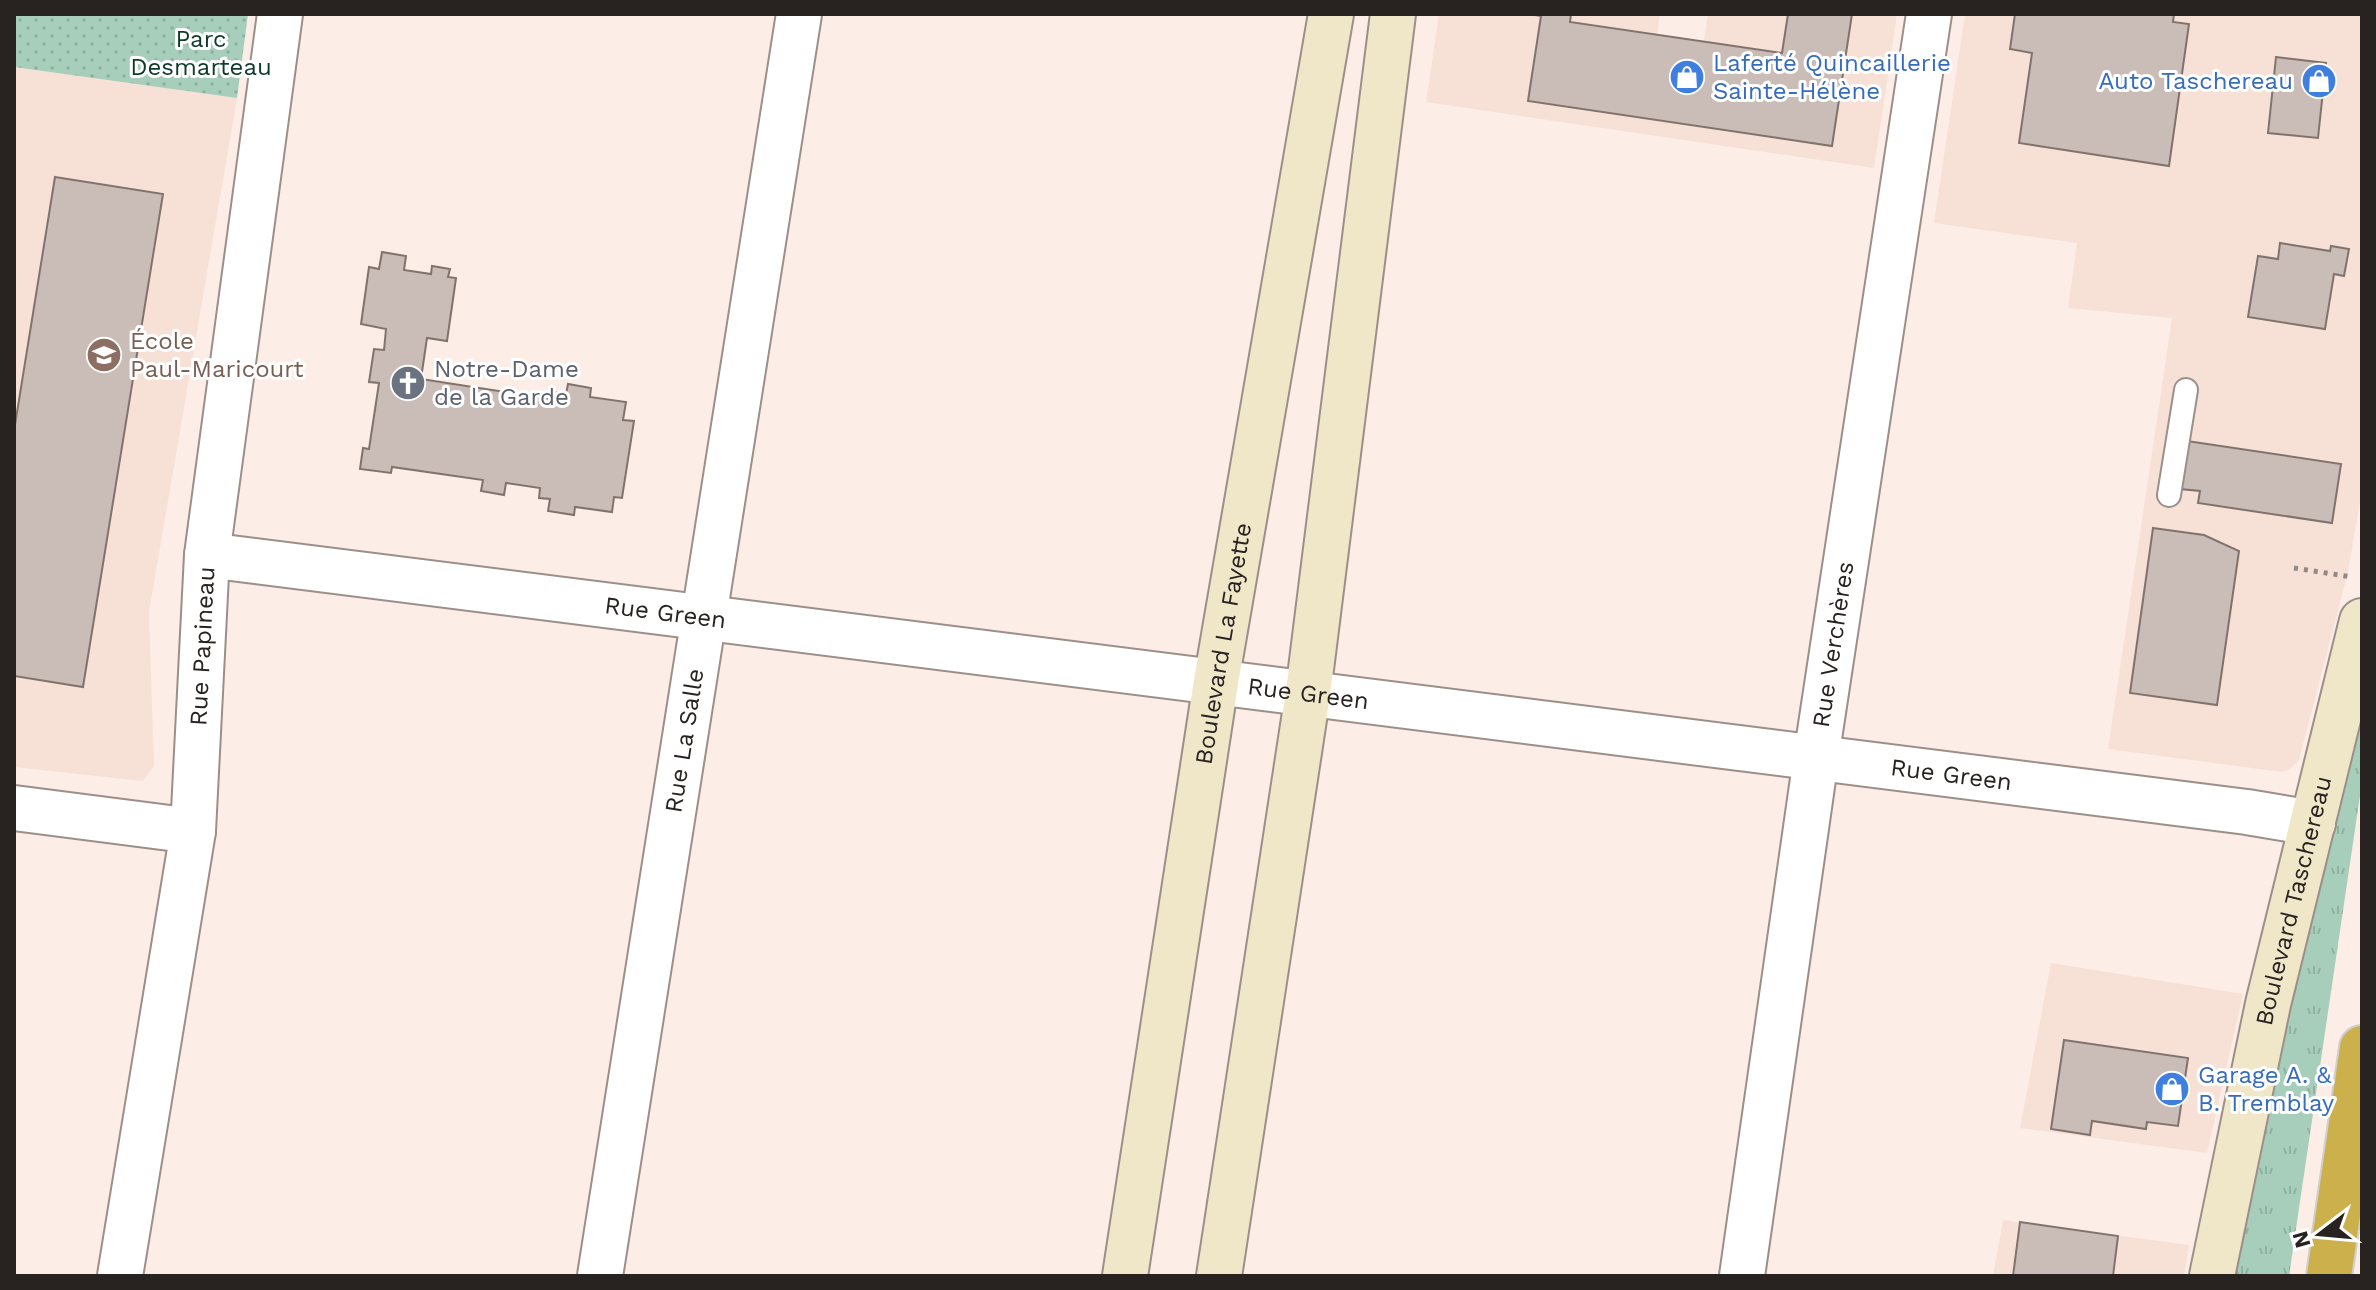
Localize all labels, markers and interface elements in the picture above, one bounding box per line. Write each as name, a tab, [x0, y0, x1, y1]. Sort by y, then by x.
park label: Parc Desmarteau	[130, 25, 272, 81]
place label: Laferté Quincaillerie Sainte-Hélène	[1713, 49, 1951, 105]
shop icon: Laferté Quincaillerie Sainte-Hélène	[1668, 58, 1706, 96]
shop icon: Auto Taschereau	[2300, 62, 2338, 100]
place label: Auto Taschereau	[2098, 67, 2293, 95]
place label: École Paul-Maricourt	[130, 327, 304, 383]
school or university icon: École Paul-Maricourt	[85, 336, 123, 374]
place label: Notre-Dame de la Garde	[434, 355, 579, 411]
church icon: Notre-Dame de la Garde	[389, 364, 427, 402]
street label: Boulevard La Fayette	[1190, 521, 1257, 766]
street label: Rue Verchères	[1807, 560, 1860, 730]
street label: Rue Papineau	[184, 566, 220, 726]
street label: Rue Green	[603, 591, 728, 634]
street label: Rue La Salle	[659, 667, 710, 815]
street label: Rue Green	[1246, 672, 1371, 715]
street label: Rue Green	[1889, 753, 2013, 796]
street label: Boulevard Taschereau	[2250, 773, 2337, 1028]
place label: Garage A. & B. Tremblay	[2198, 1061, 2335, 1117]
shop icon: Garage A. & B. Tremblay	[2153, 1070, 2191, 1108]
north arrow	[2280, 1194, 2360, 1274]
text: N	[2287, 1228, 2316, 1251]

